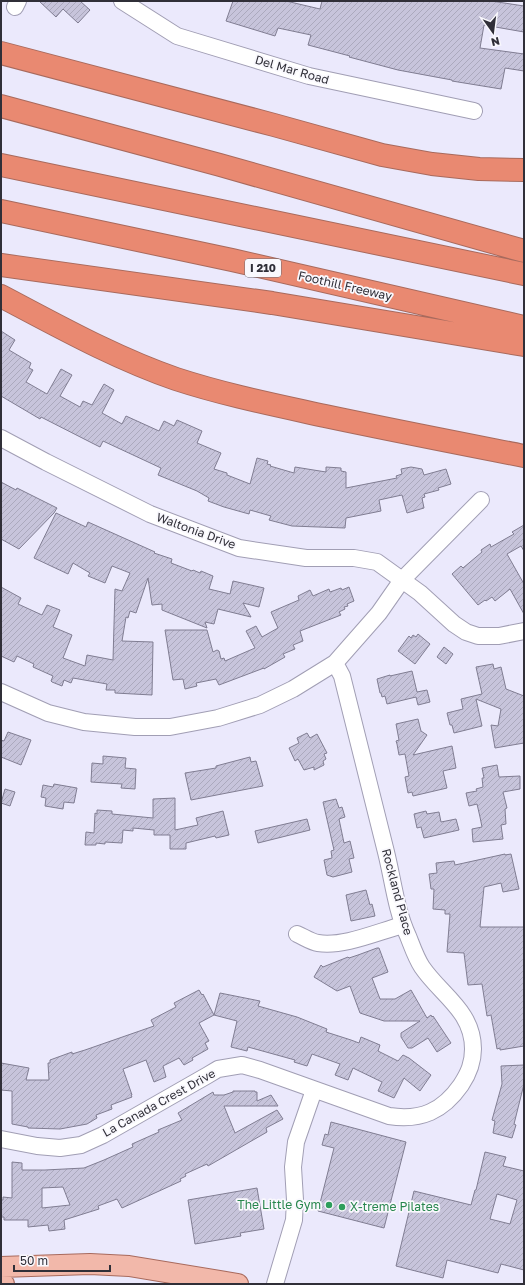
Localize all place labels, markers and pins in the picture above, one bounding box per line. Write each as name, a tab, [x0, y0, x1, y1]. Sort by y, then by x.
place label: The Little Gym	[237, 1197, 321, 1212]
place label: X-treme Pilates	[350, 1199, 439, 1214]
marker: The Little Gym	[324, 1200, 334, 1210]
marker: X-treme Pilates	[337, 1202, 347, 1212]

